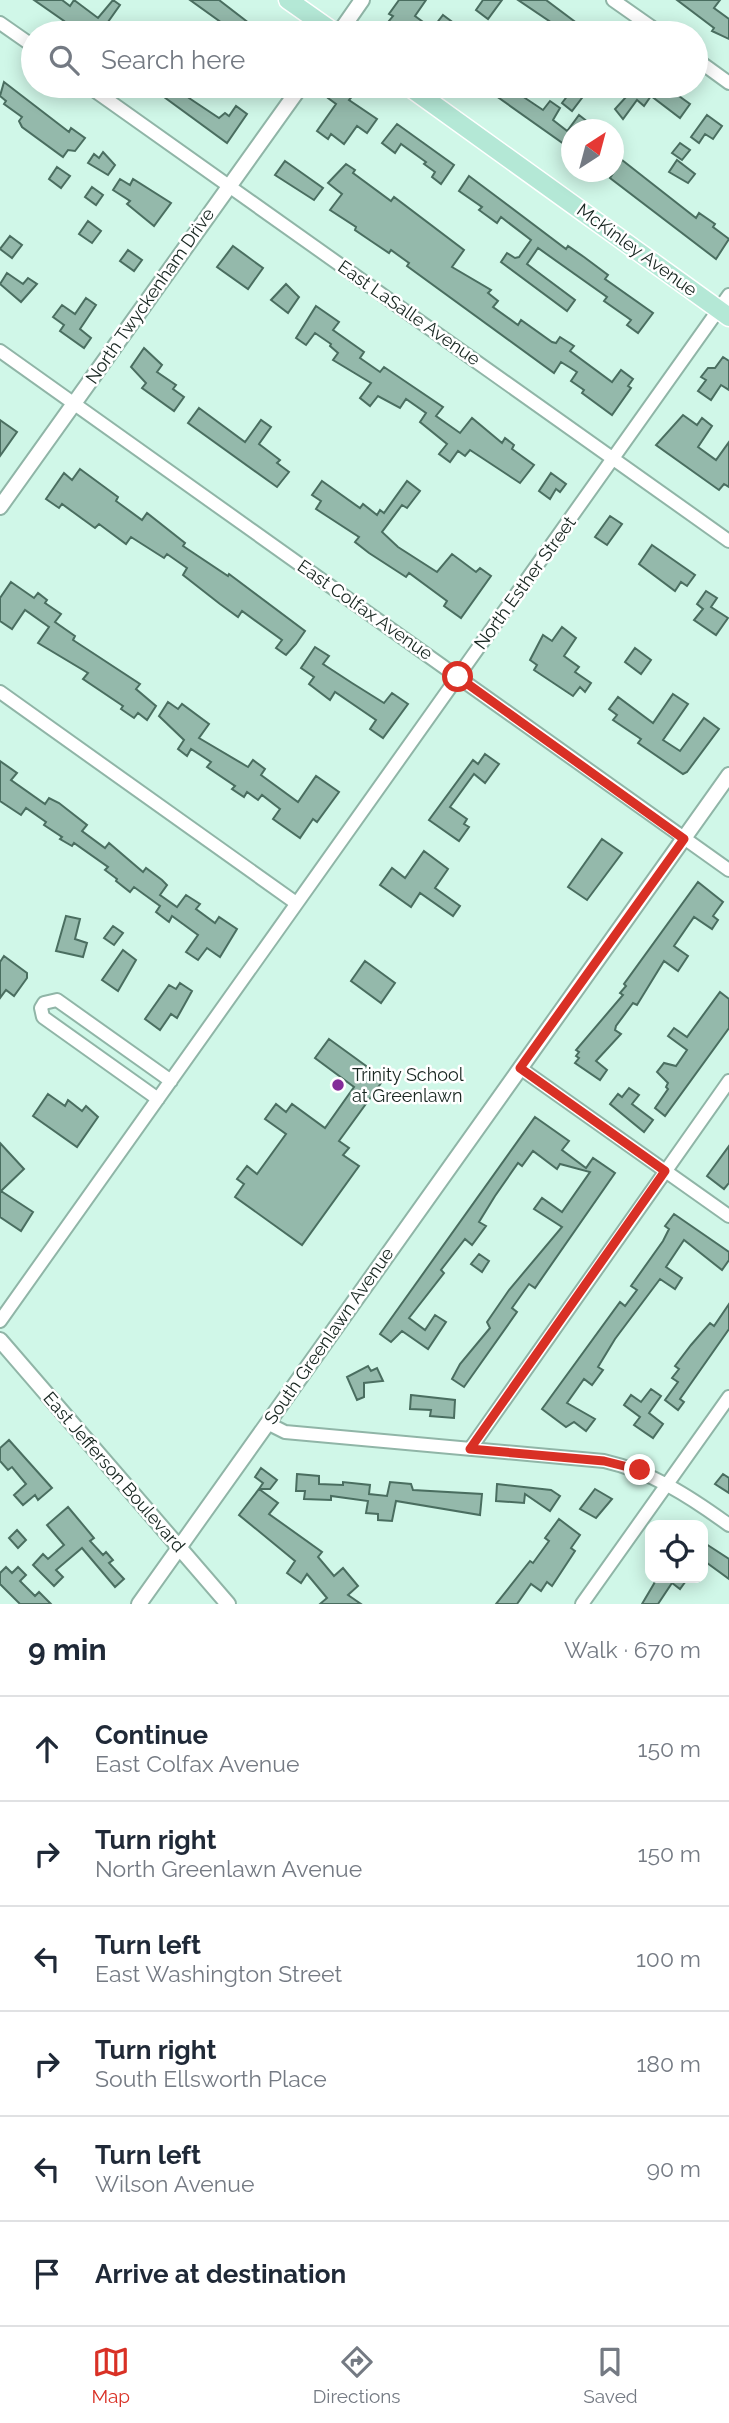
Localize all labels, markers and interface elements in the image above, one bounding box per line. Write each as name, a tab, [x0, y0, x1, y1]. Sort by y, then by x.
search box	[21, 21, 708, 98]
icon: search	[45, 41, 83, 79]
text: Search here	[101, 45, 245, 75]
north arrow	[561, 119, 624, 182]
street label: McKinley Avenue	[573, 199, 702, 300]
street label: North Twyckenham Drive	[81, 204, 218, 387]
street label: East LaSalle Avenue	[334, 256, 485, 370]
street label: North Esther Street	[469, 512, 580, 653]
street label: East Colfax Avenue	[294, 555, 437, 664]
route start	[442, 661, 473, 692]
place label: Trinity School at Greenlawn	[352, 1064, 464, 1106]
marker: Trinity School at Greenlawn	[330, 1077, 346, 1093]
street label: South Greenlawn Avenue	[260, 1243, 398, 1428]
street label: East Jefferson Boulevard	[39, 1387, 190, 1556]
route end	[624, 1454, 655, 1485]
map controls	[645, 1520, 708, 1583]
button: locate	[645, 1520, 708, 1583]
text: 9 min	[28, 1632, 107, 1667]
text: Walk · 670 m	[564, 1636, 701, 1663]
text: Continue	[95, 1720, 208, 1750]
icon: ahead	[28, 1730, 66, 1768]
text: 150 m	[638, 1735, 701, 1762]
text: East Colfax Avenue	[95, 1750, 299, 1777]
text: Turn right	[95, 1825, 216, 1855]
icon: right	[28, 1835, 66, 1873]
text: 150 m	[638, 1840, 701, 1867]
text: North Greenlawn Avenue	[95, 1855, 362, 1882]
text: Turn left	[95, 1930, 201, 1960]
icon: left	[28, 1940, 66, 1978]
text: 100 m	[636, 1945, 701, 1972]
text: East Washington Street	[95, 1960, 342, 1987]
text: Turn right	[95, 2035, 216, 2065]
icon: right	[28, 2045, 66, 2083]
text: 180 m	[636, 2050, 701, 2077]
text: South Ellsworth Place	[95, 2065, 327, 2092]
text: Turn left	[95, 2140, 201, 2170]
icon: left	[28, 2150, 66, 2188]
text: 90 m	[646, 2155, 701, 2182]
text: Wilson Avenue	[95, 2170, 254, 2197]
icon: arrive	[28, 2255, 66, 2293]
text: Arrive at destination	[95, 2259, 346, 2289]
tab: Map	[91, 2343, 130, 2407]
tab: Directions	[313, 2343, 401, 2407]
tab: Saved	[583, 2343, 638, 2407]

